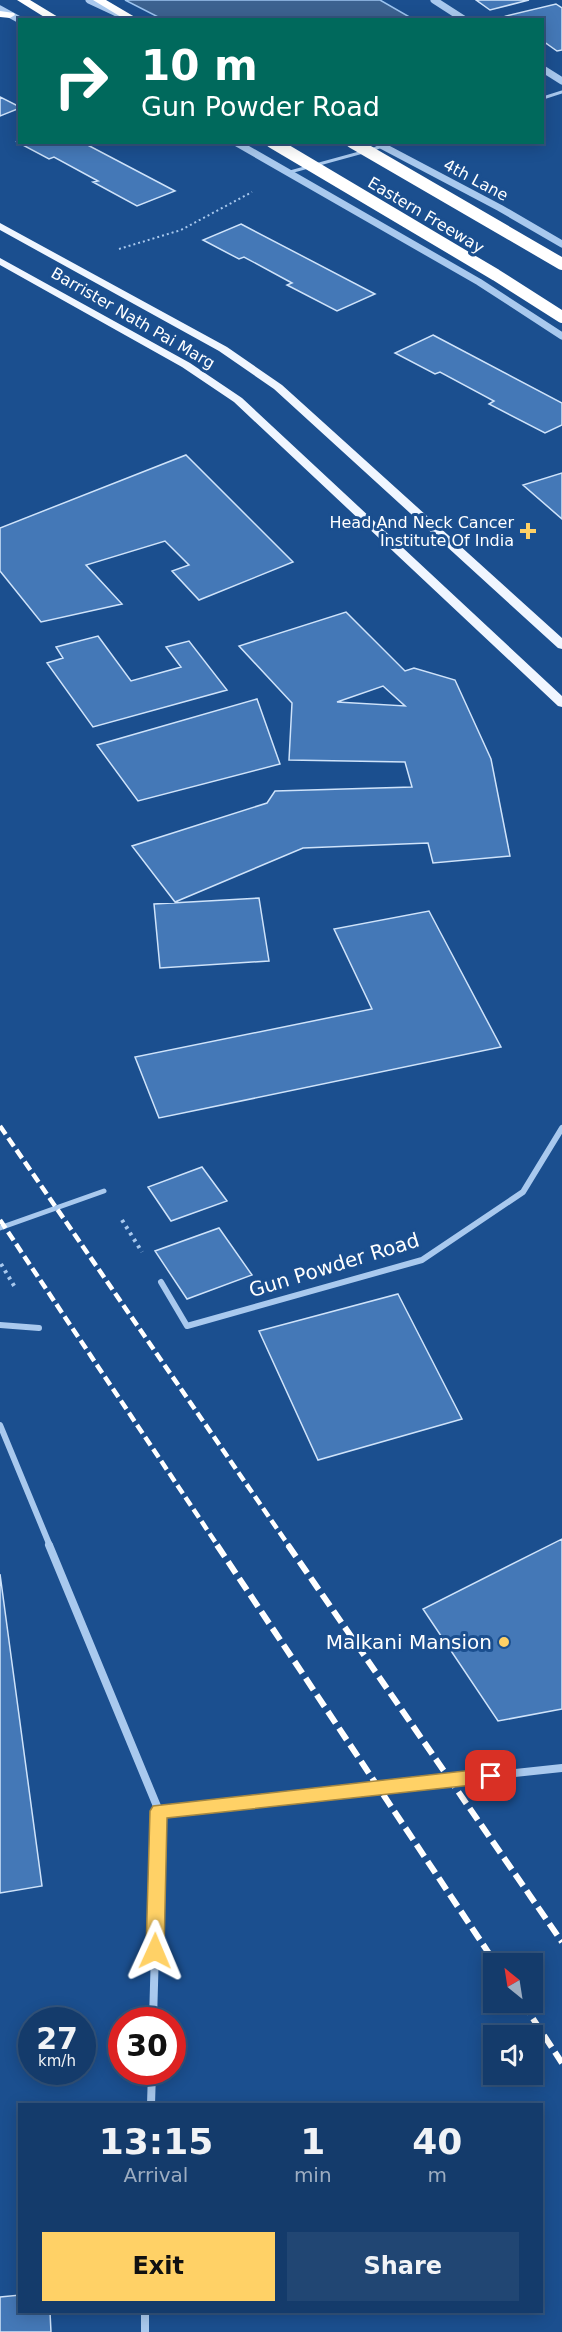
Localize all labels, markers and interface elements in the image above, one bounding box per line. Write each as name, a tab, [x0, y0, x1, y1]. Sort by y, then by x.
text: 10 m	[141, 41, 258, 90]
icon: right	[42, 42, 120, 120]
text: Gun Powder Road	[141, 91, 380, 122]
street label: 4th Lane	[440, 155, 512, 205]
street label: Eastern Freeway	[364, 173, 488, 257]
street label: Barrister Nath Pai Marg	[48, 263, 218, 373]
place label: Head And Neck Cancer Institute Of India	[329, 513, 514, 550]
marker: Head And Neck Cancer Institute Of India	[519, 522, 537, 540]
street label: Gun Powder Road	[246, 1228, 422, 1302]
place label: Malkani Mansion	[326, 1630, 492, 1654]
marker: Malkani Mansion	[497, 1635, 511, 1649]
pin	[465, 1750, 516, 1801]
icon: arrive	[474, 1759, 507, 1792]
position arrow	[123, 1919, 187, 1983]
north arrow	[483, 1953, 543, 2013]
map controls	[483, 1953, 543, 2085]
speed limit sign: 30	[108, 2007, 186, 2085]
text: 27	[36, 2021, 78, 2056]
button: sound	[483, 2025, 543, 2085]
text: km/h	[38, 2052, 76, 2070]
text: 13:15	[99, 2121, 213, 2162]
text: 1	[300, 2121, 325, 2162]
text: 40	[412, 2121, 462, 2162]
text: Arrival	[123, 2163, 188, 2187]
text: min	[294, 2163, 332, 2187]
text: m	[428, 2163, 447, 2187]
button: Exit	[42, 2232, 275, 2301]
button: Share	[287, 2232, 519, 2301]

